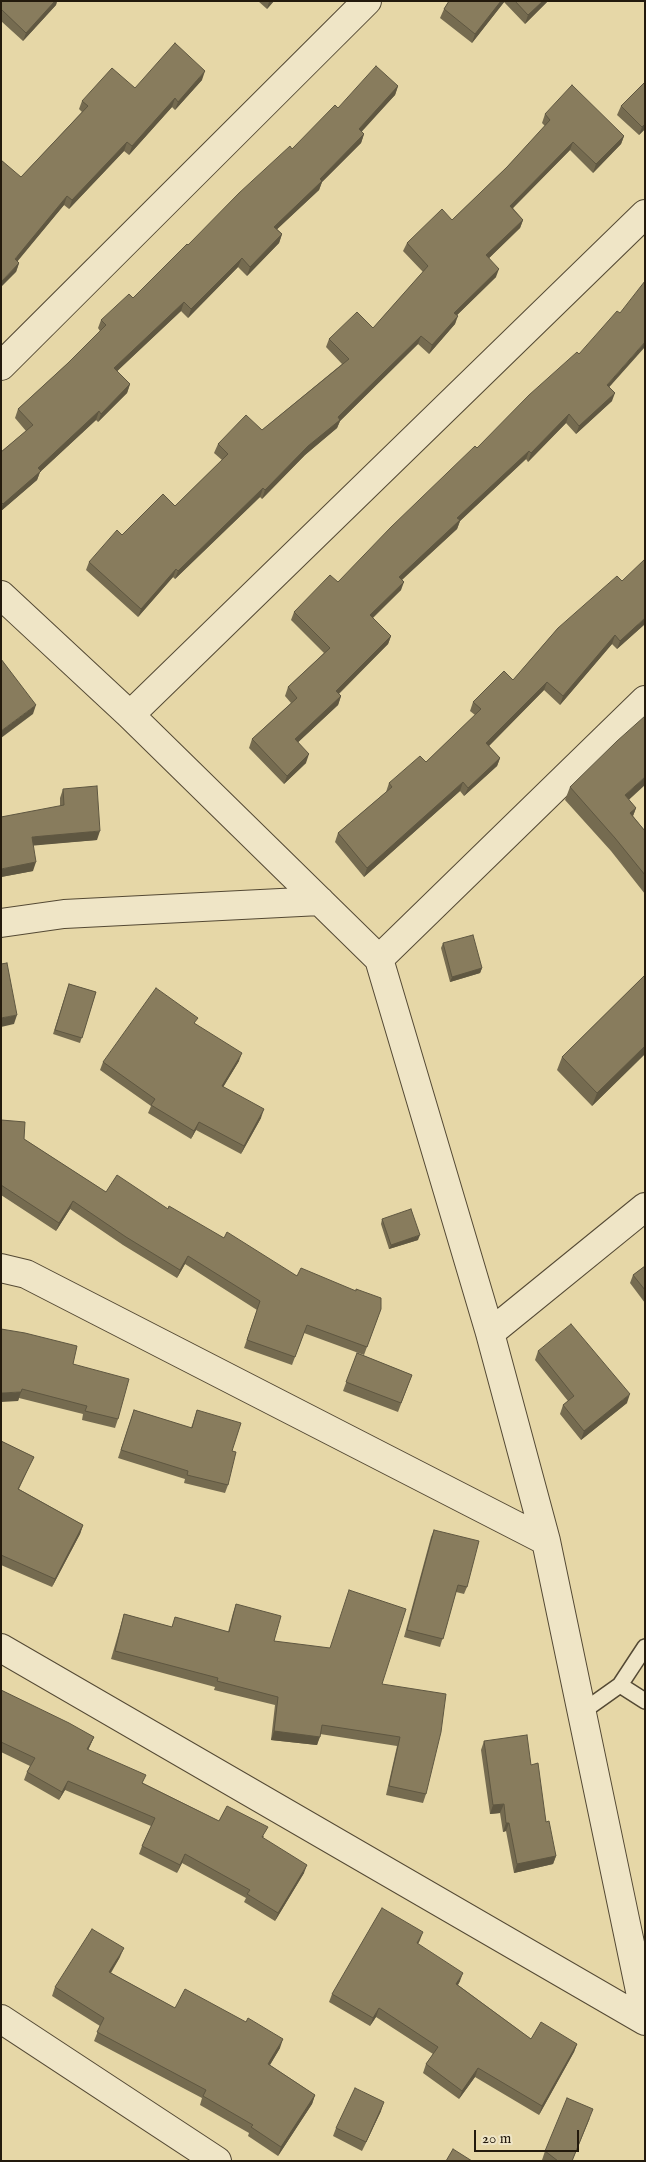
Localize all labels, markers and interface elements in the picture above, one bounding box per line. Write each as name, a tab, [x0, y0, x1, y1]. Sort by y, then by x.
scale bar	[476, 2120, 581, 2152]
text: 20 m	[482, 2129, 511, 2148]

